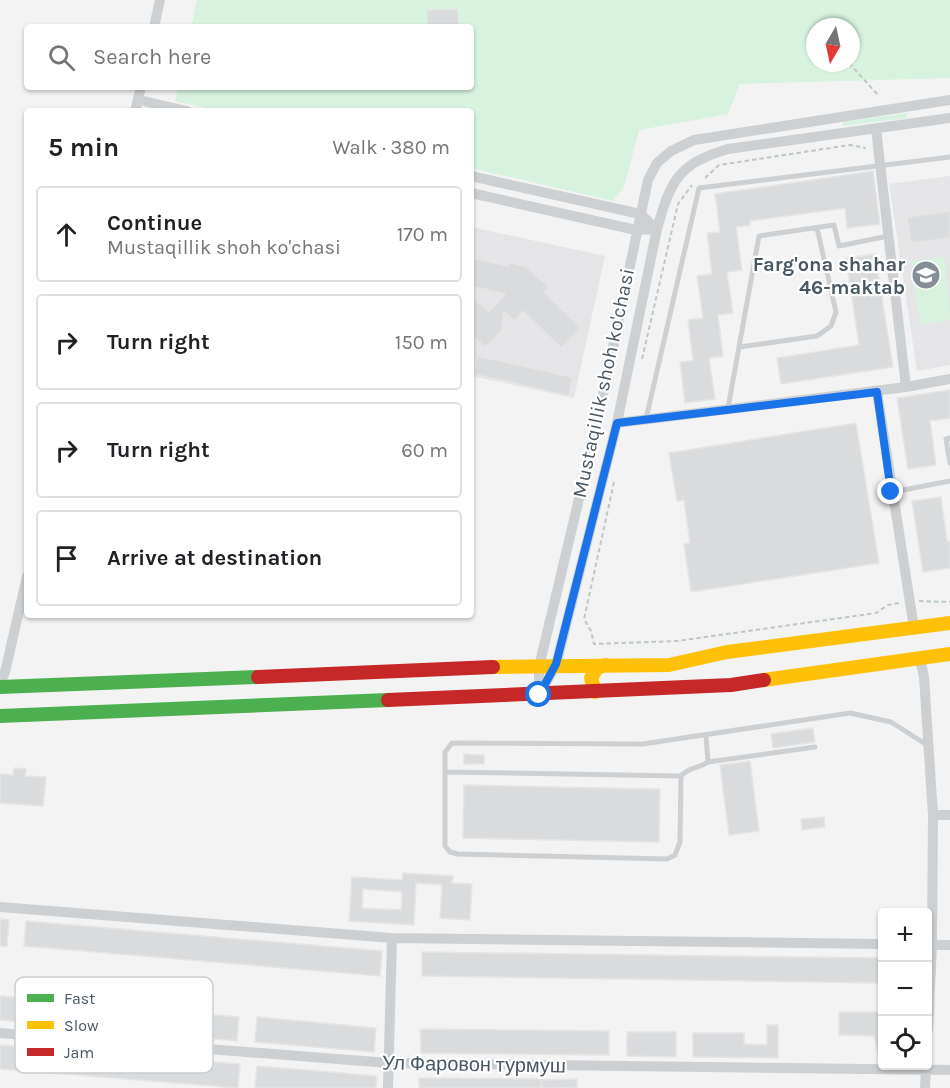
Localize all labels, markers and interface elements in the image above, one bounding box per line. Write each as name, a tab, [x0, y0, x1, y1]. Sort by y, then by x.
north arrow	[806, 18, 860, 72]
search box	[24, 24, 474, 90]
icon: search	[45, 41, 78, 74]
text: Search here	[93, 44, 211, 70]
text: 5 min	[48, 132, 119, 163]
text: Walk · 380 m	[332, 136, 450, 159]
text: Continue	[107, 210, 202, 236]
icon: ahead	[50, 218, 83, 251]
text: 170 m	[397, 223, 448, 246]
text: Mustaqillik shoh ko'chasi	[107, 236, 341, 259]
place label: Farg'ona shahar 46-maktab	[753, 253, 905, 299]
school or university icon: Farg'ona shahar 46-maktab	[910, 259, 942, 291]
street label: Mustaqillik shoh ko'chasi	[568, 266, 639, 500]
icon: right	[50, 326, 83, 359]
text: Turn right	[107, 329, 210, 355]
text: 150 m	[395, 331, 448, 354]
icon: right	[50, 434, 83, 467]
text: Turn right	[107, 437, 210, 463]
text: 60 m	[401, 439, 448, 462]
route end	[877, 478, 903, 504]
icon: arrive	[50, 542, 83, 575]
text: Arrive at destination	[107, 545, 322, 571]
route start	[525, 681, 551, 707]
map controls	[878, 908, 932, 1070]
button: +	[878, 908, 932, 962]
button: −	[878, 962, 932, 1016]
legend	[15, 977, 213, 1073]
text: Fast	[64, 989, 95, 1008]
text: Slow	[64, 1016, 99, 1035]
button: locate	[878, 1016, 932, 1070]
text: Jam	[64, 1043, 94, 1062]
street label: Ул Фаровон турмуш	[382, 1051, 566, 1078]

